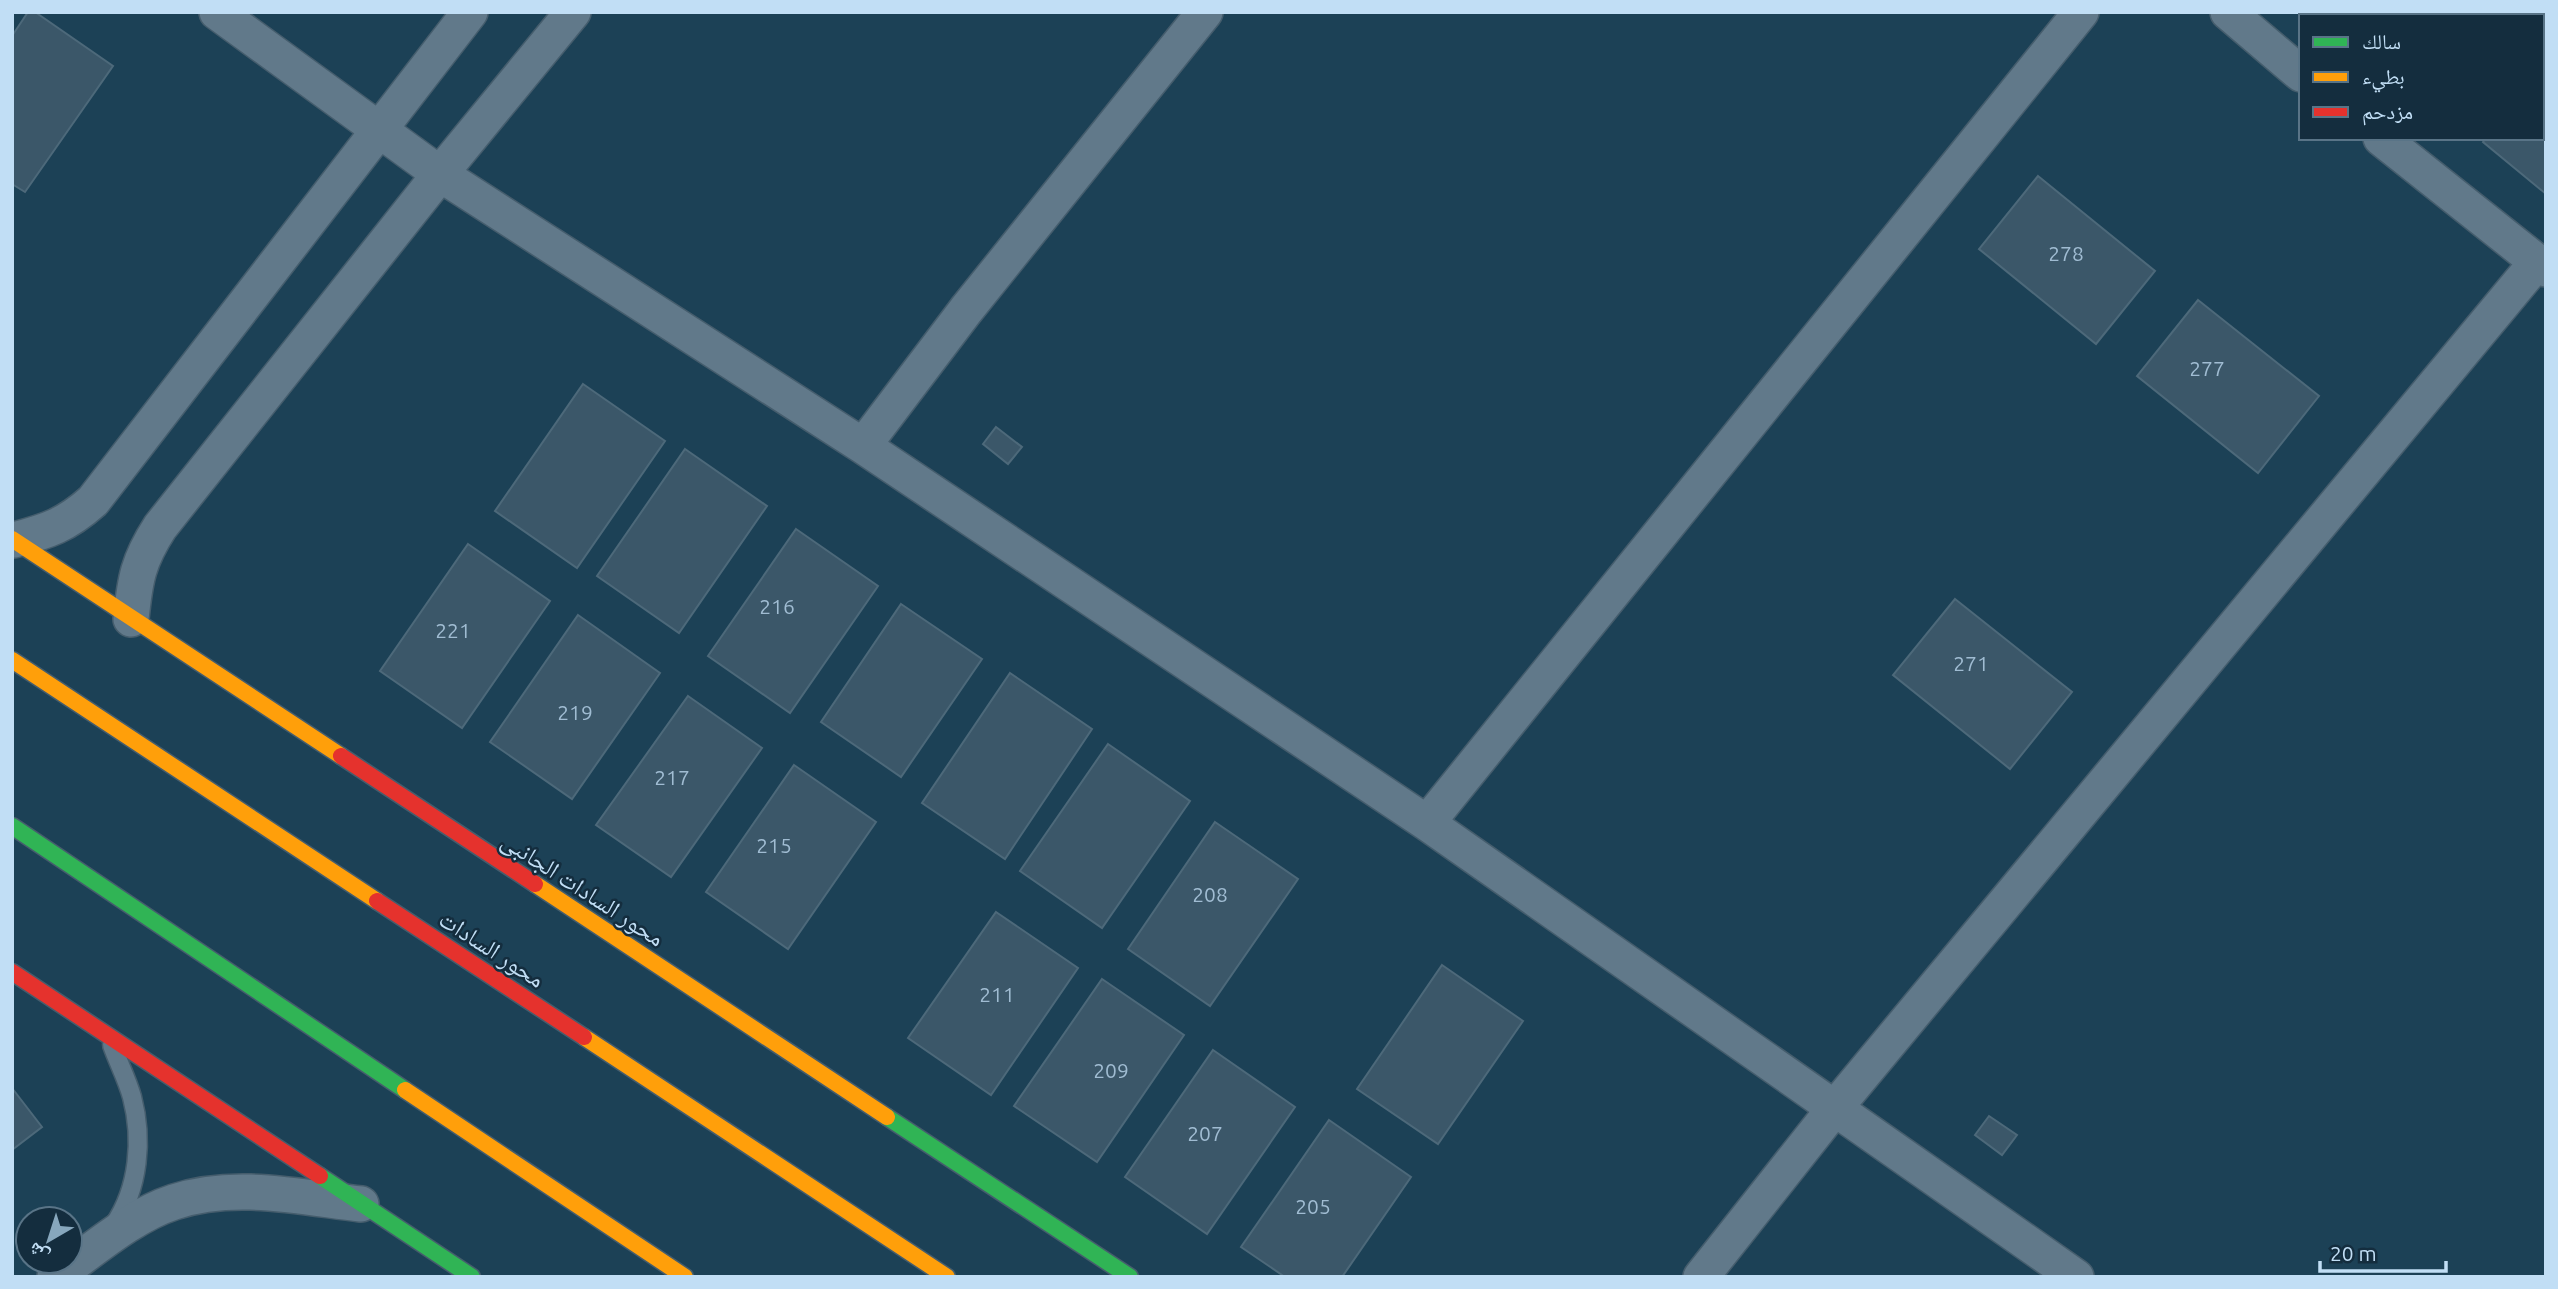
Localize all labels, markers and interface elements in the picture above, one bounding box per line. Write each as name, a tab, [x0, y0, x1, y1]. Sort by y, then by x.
legend	[2299, 14, 2544, 140]
text: سالك	[2362, 29, 2401, 53]
text: بطيء	[2362, 64, 2405, 93]
text: مزدحم	[2362, 99, 2413, 126]
house number: 278	[2048, 241, 2084, 265]
house number: 277	[2189, 356, 2225, 380]
house number: 216	[759, 594, 795, 618]
house number: 221	[435, 618, 471, 642]
house number: 271	[1953, 651, 1989, 675]
house number: 219	[557, 700, 593, 724]
house number: 217	[654, 765, 690, 789]
street label: محور السادات الجانبى	[496, 826, 669, 952]
house number: 215	[756, 833, 792, 857]
house number: 208	[1192, 882, 1228, 906]
street label: محور السادات	[434, 905, 550, 993]
house number: 211	[979, 982, 1015, 1006]
house number: 209	[1093, 1058, 1129, 1082]
house number: 207	[1187, 1121, 1223, 1145]
house number: 205	[1295, 1194, 1331, 1218]
north arrow	[14, 1205, 84, 1275]
scale bar	[2320, 1230, 2446, 1274]
text: ش	[24, 1238, 54, 1268]
text: 20 m	[2330, 1241, 2377, 1265]

